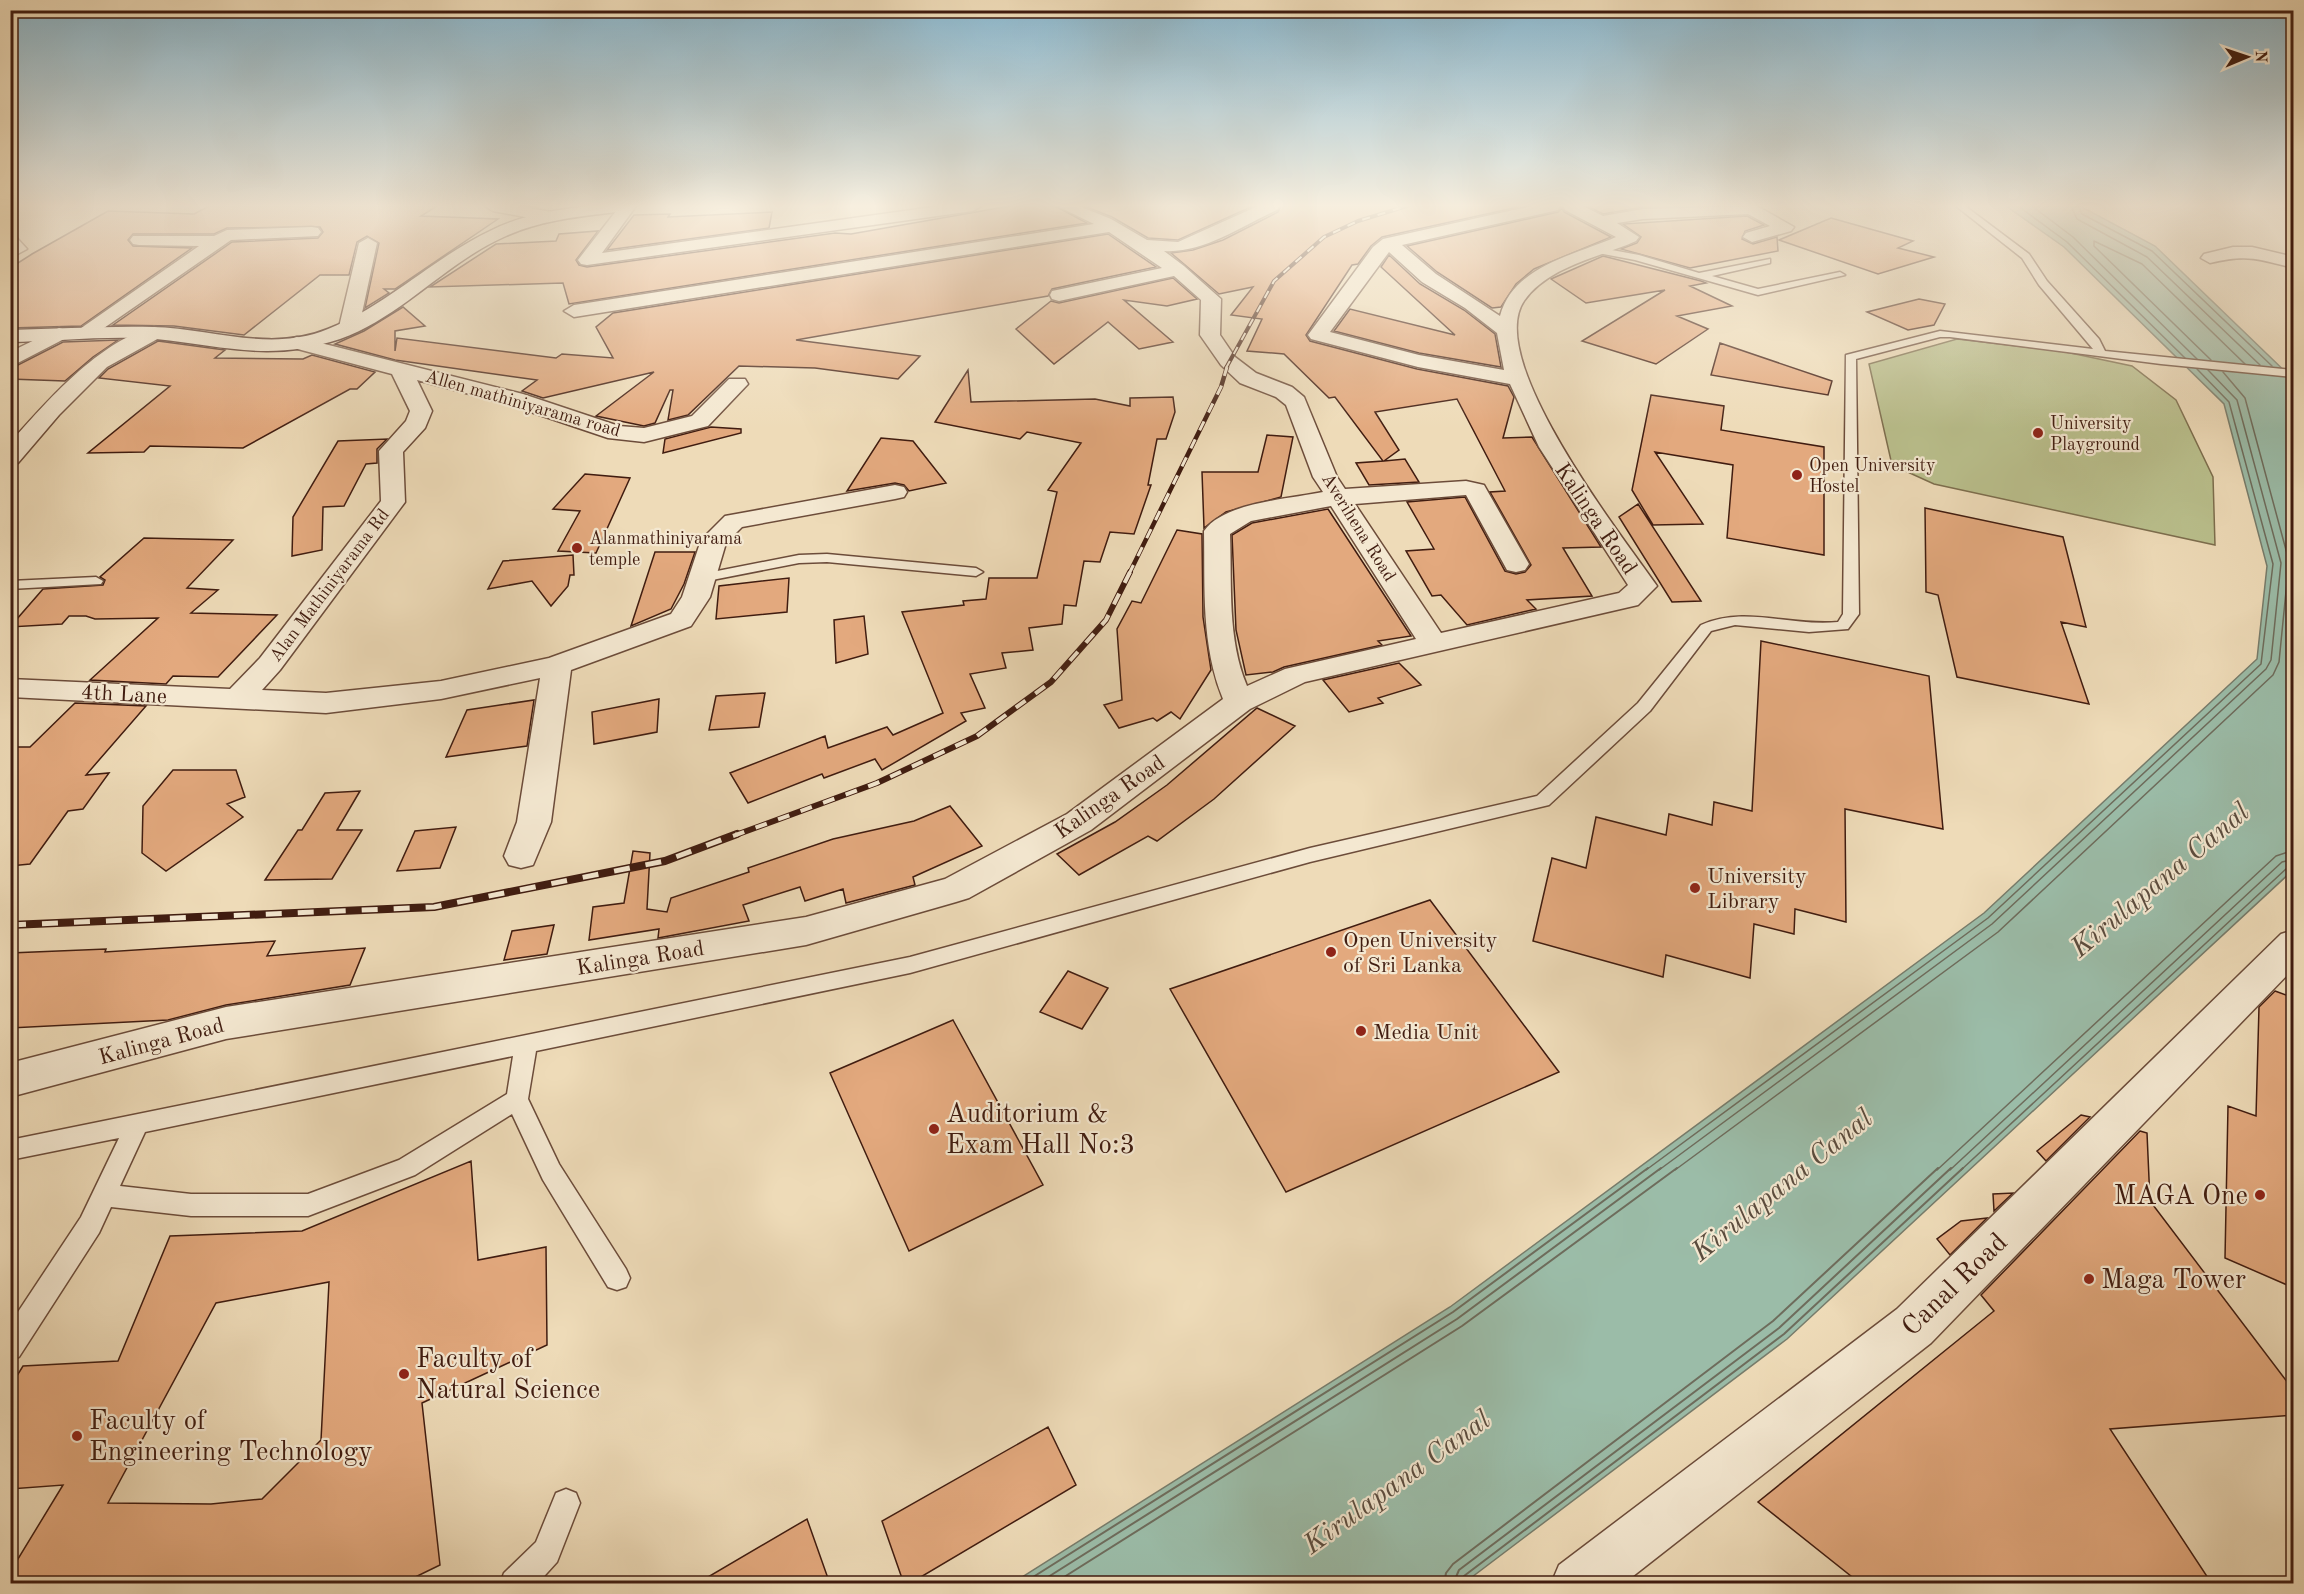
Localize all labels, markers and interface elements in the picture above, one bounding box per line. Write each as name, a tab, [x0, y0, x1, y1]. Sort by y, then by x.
north arrow	[2217, 27, 2277, 87]
text: N	[2252, 50, 2268, 64]
street label: Allen mathiniyarama road	[423, 367, 622, 440]
place label: University Playground	[2050, 415, 2140, 454]
marker: University Playground	[2031, 426, 2045, 440]
place label: Open University Hostel	[1809, 457, 1936, 496]
street label: Kalinga Road	[1550, 459, 1641, 579]
marker: Open University Hostel	[1790, 468, 1804, 482]
street label: Averihena Road	[1318, 470, 1399, 585]
street label: Alan Mathiniyarama Rd	[267, 506, 393, 665]
place label: Alanmathiniyarama temple	[589, 530, 742, 569]
marker: Alanmathiniyarama temple	[570, 541, 584, 555]
street label: 4th Lane	[80, 682, 168, 708]
street label: Kalinga Road	[1051, 752, 1169, 844]
water label: Kirulapana Canal	[2066, 799, 2256, 965]
place label: University Library	[1707, 866, 1807, 913]
marker: University Library	[1688, 881, 1702, 895]
place label: Open University of Sri Lanka	[1343, 930, 1498, 977]
street label: Kalinga Road	[575, 938, 706, 980]
marker: Open University of Sri Lanka	[1324, 945, 1338, 959]
street label: Kalinga Road	[96, 1015, 227, 1069]
place label: Media Unit	[1373, 1022, 1479, 1044]
marker: Media Unit	[1354, 1024, 1368, 1038]
place label: Auditorium & Exam Hall No:3	[946, 1101, 1135, 1159]
water label: Kirulapana Canal	[1686, 1105, 1879, 1268]
marker: Auditorium & Exam Hall No:3	[927, 1122, 941, 1136]
place label: MAGA One	[2113, 1183, 2248, 1210]
marker: MAGA One	[2253, 1188, 2267, 1202]
street label: Canal Road	[1897, 1229, 2013, 1341]
place label: Maga Tower	[2101, 1267, 2246, 1294]
marker: Maga Tower	[2082, 1272, 2096, 1286]
place label: Faculty of Natural Science	[416, 1346, 600, 1404]
marker: Faculty of Natural Science	[397, 1367, 411, 1381]
water label: Kirulapana Canal	[1298, 1406, 1496, 1561]
place label: Faculty of Engineering Technology	[89, 1408, 372, 1466]
marker: Faculty of Engineering Technology	[70, 1429, 84, 1443]

